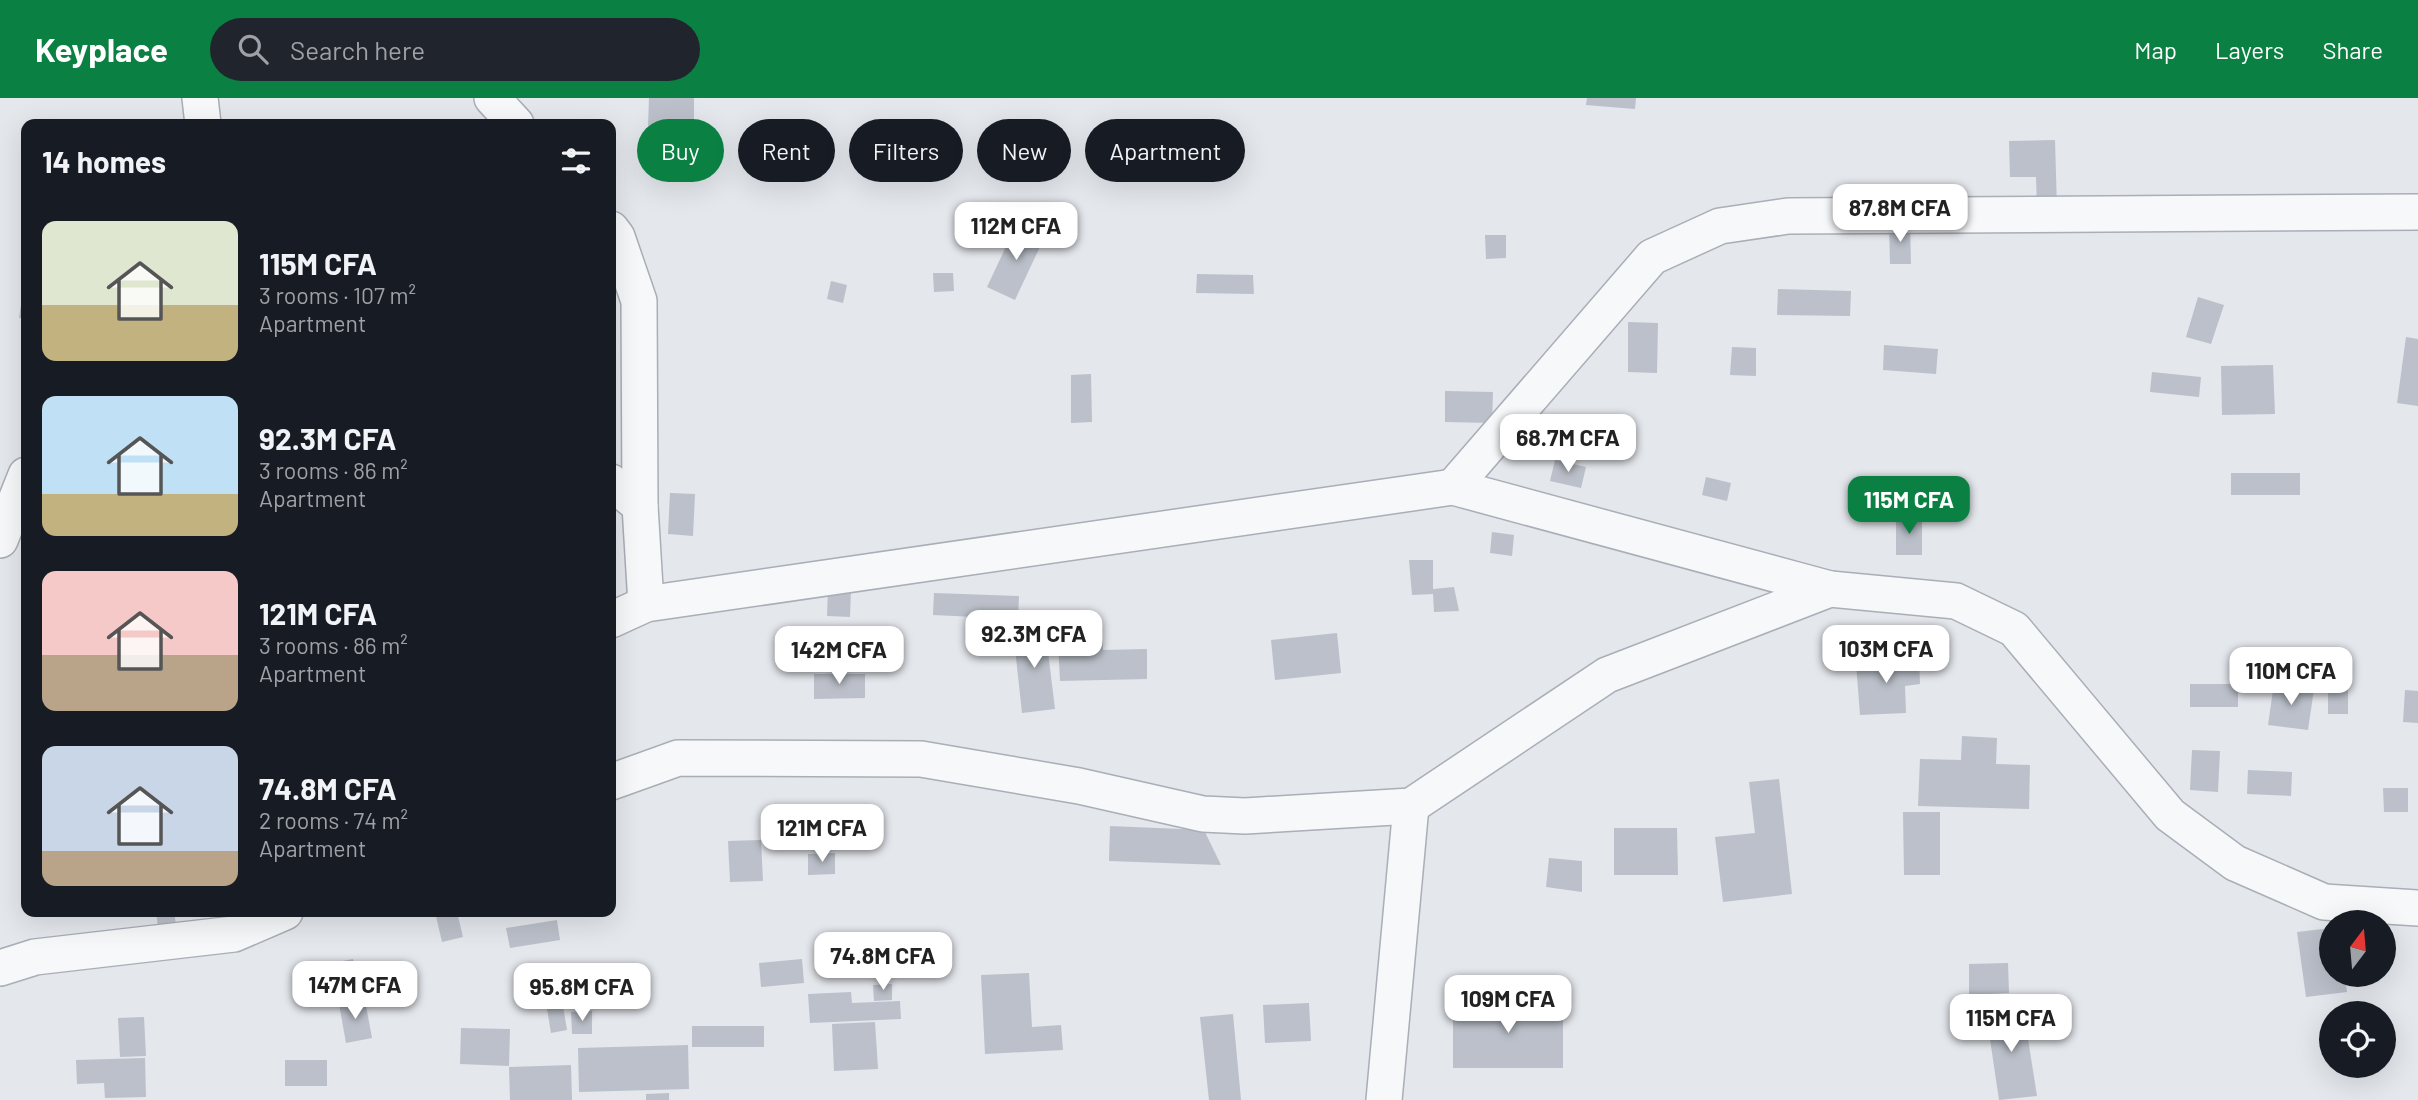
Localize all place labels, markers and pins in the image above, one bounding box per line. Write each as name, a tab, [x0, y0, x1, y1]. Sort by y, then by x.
pin: 87.8M CFA	[1820, 184, 1980, 244]
pin: 112M CFA	[944, 202, 1088, 262]
pin: 68.7M CFA	[1488, 414, 1648, 474]
pin: 115M CFA	[1837, 476, 1981, 536]
pin: 92.3M CFA	[954, 610, 1114, 670]
pin: 142M CFA	[767, 626, 911, 686]
pin: 103M CFA	[1814, 626, 1958, 685]
pin: 110M CFA	[2219, 648, 2363, 707]
pin: 121M CFA	[750, 804, 894, 864]
pin: 74.8M CFA	[803, 932, 963, 992]
pin: 147M CFA	[283, 962, 427, 1021]
pin: 95.8M CFA	[502, 964, 662, 1023]
pin: 109M CFA	[1436, 976, 1580, 1035]
pin: 115M CFA	[1939, 995, 2083, 1054]

